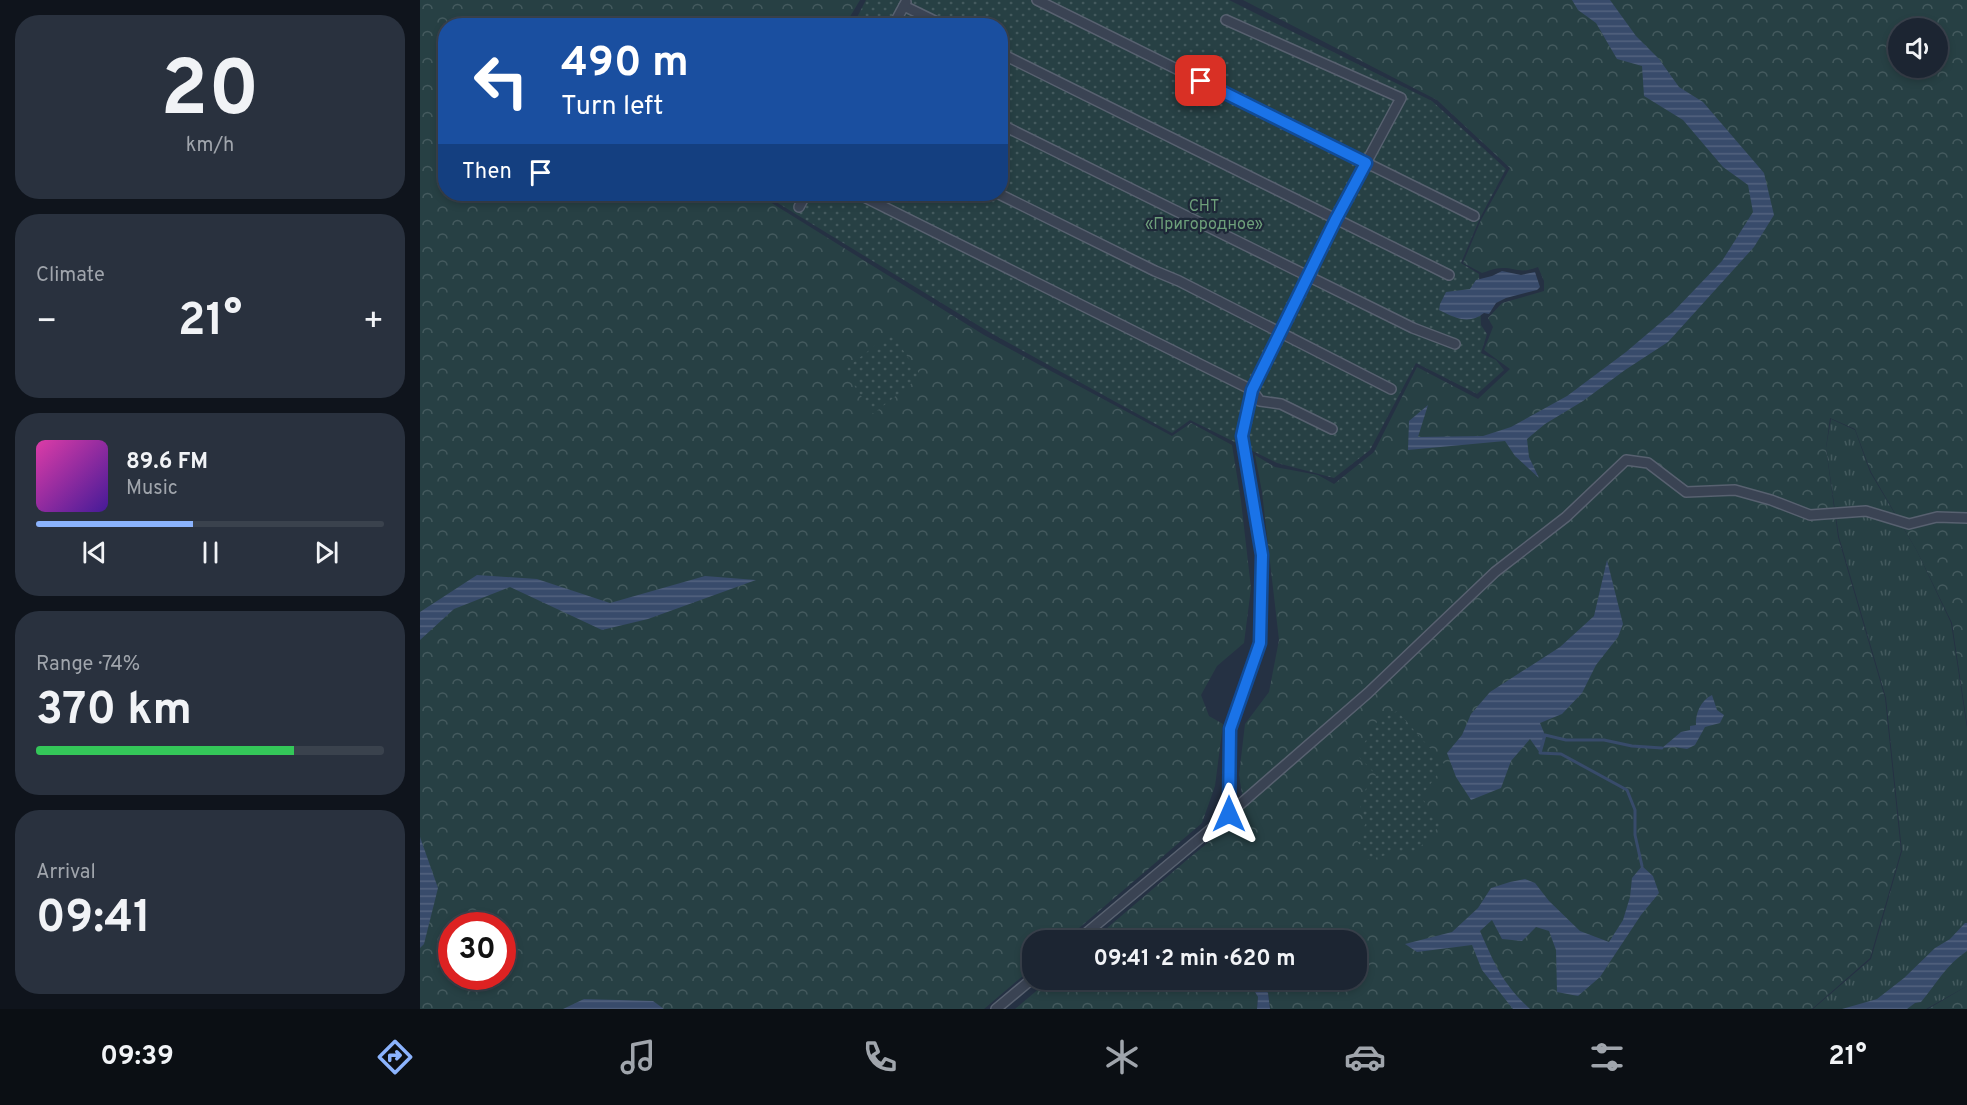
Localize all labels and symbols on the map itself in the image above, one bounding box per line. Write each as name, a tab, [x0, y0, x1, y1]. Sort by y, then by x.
pin	[1175, 55, 1226, 106]
park label: СНТ «Пригородное»	[1145, 197, 1263, 235]
position arrow	[1197, 782, 1261, 846]
speed limit sign: 30	[438, 912, 516, 990]

